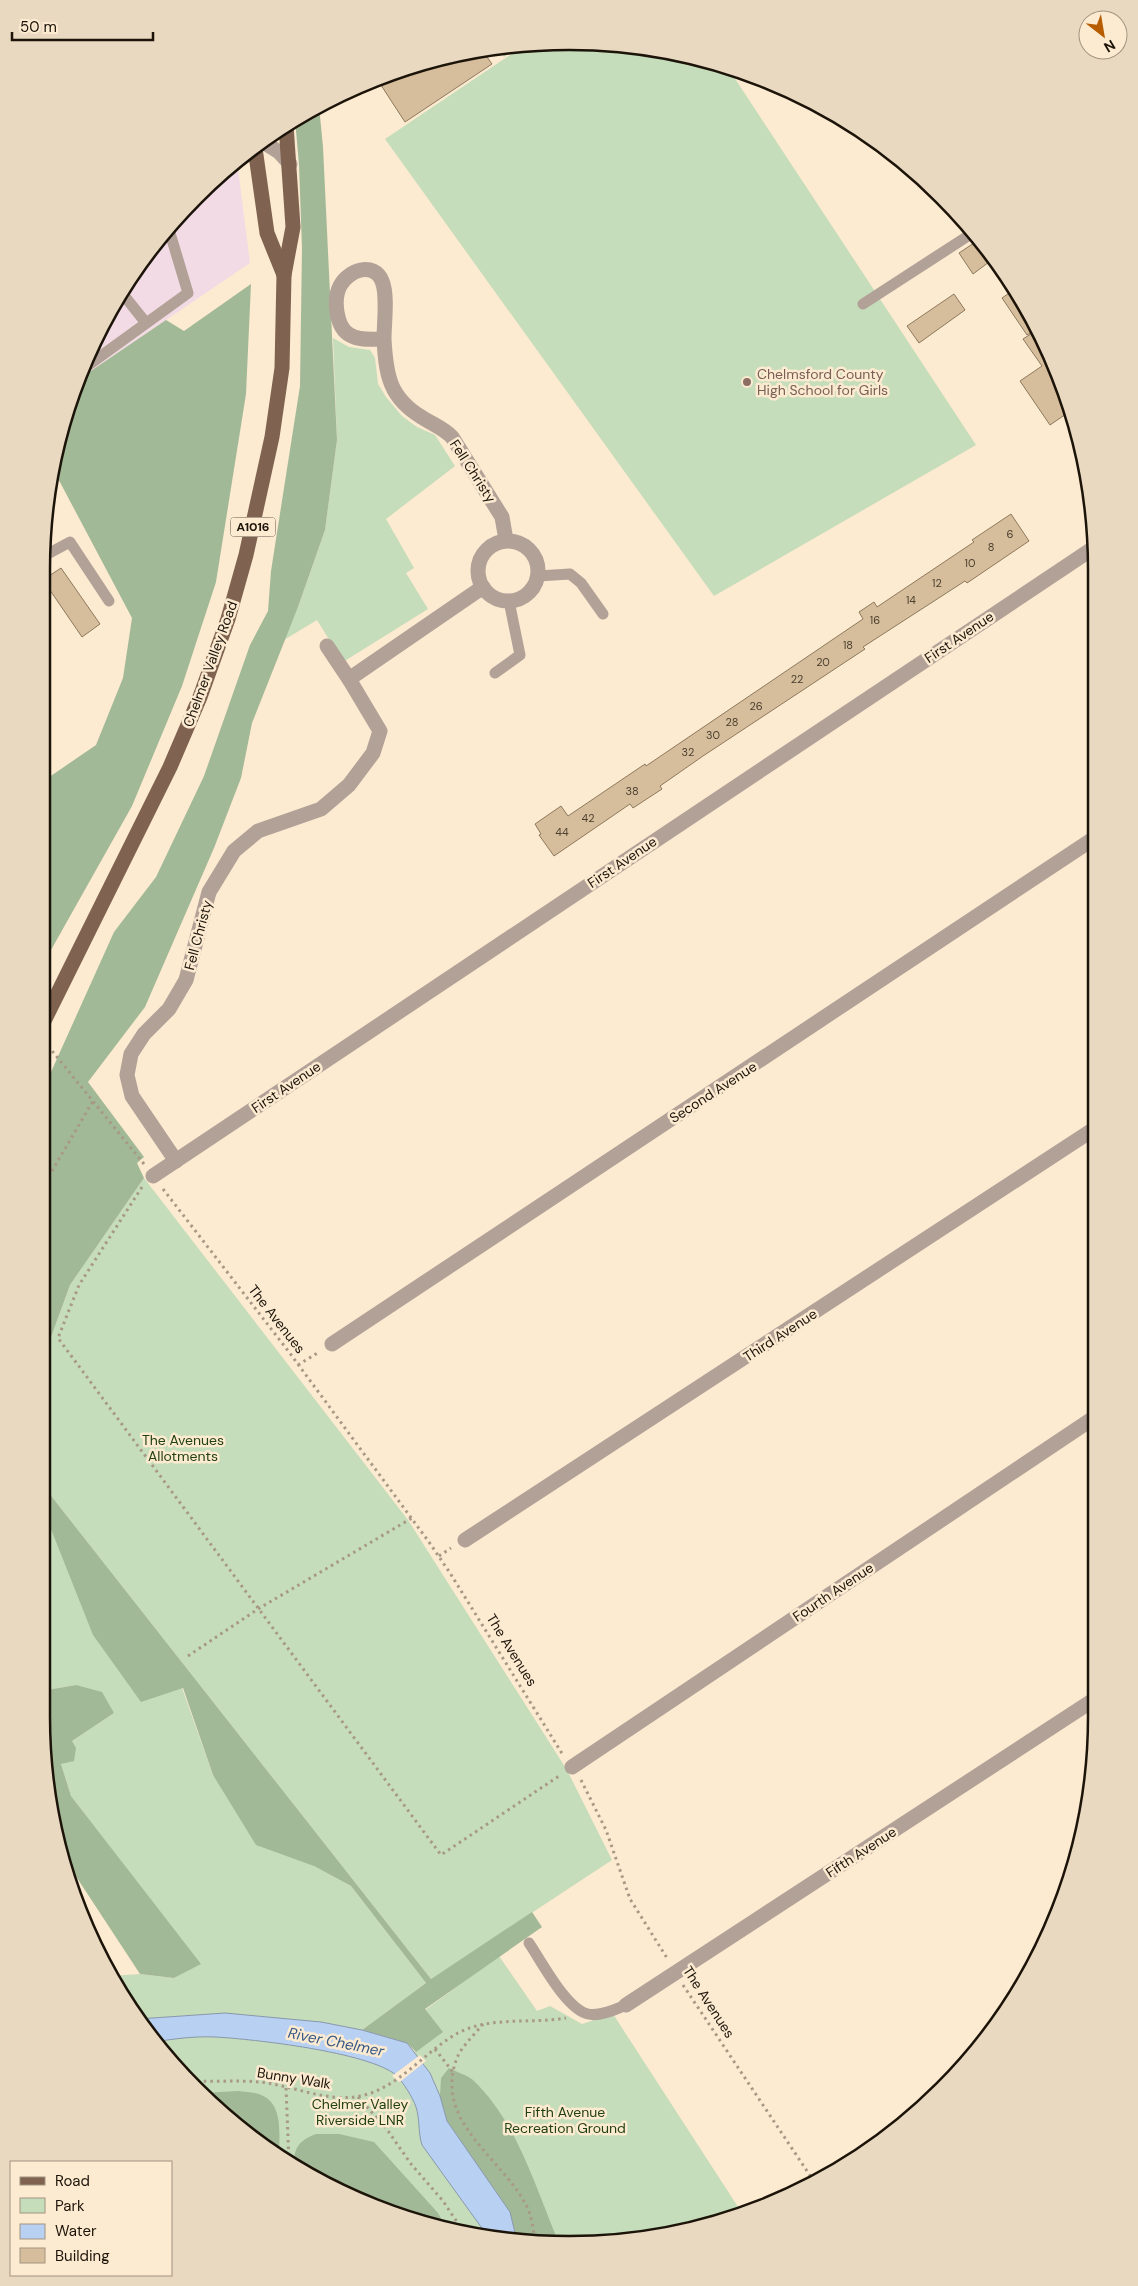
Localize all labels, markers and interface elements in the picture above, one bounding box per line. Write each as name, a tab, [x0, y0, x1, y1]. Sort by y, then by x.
scale bar	[12, 10, 154, 42]
north arrow	[1078, 10, 1128, 60]
text: 50 m	[20, 17, 57, 37]
text: N	[1101, 36, 1119, 56]
place label: Chelmsford County High School for Girls	[757, 365, 888, 399]
marker: Chelmsford County High School for Girls	[741, 376, 753, 388]
street label: Fell Christy	[446, 436, 500, 506]
road number: A1016	[230, 518, 276, 536]
house number: 6	[1007, 527, 1014, 541]
house number: 8	[988, 540, 994, 554]
house number: 10	[965, 556, 975, 570]
house number: 12	[932, 576, 942, 590]
house number: 14	[906, 593, 916, 607]
street label: Chelmer Valley Road	[179, 599, 241, 729]
street label: First Avenue	[921, 607, 997, 667]
house number: 16	[870, 613, 880, 627]
house number: 18	[843, 638, 853, 652]
house number: 20	[816, 655, 830, 669]
house number: 22	[791, 672, 803, 686]
house number: 26	[749, 699, 763, 713]
house number: 28	[726, 715, 738, 729]
house number: 30	[706, 728, 720, 742]
house number: 32	[682, 745, 694, 759]
house number: 38	[625, 784, 639, 798]
house number: 42	[581, 811, 595, 825]
house number: 44	[555, 825, 569, 839]
street label: First Avenue	[584, 832, 660, 892]
street label: Fell Christy	[180, 898, 216, 972]
street label: First Avenue	[248, 1057, 324, 1117]
street label: Second Avenue	[666, 1057, 760, 1127]
street label: The Avenues	[245, 1281, 309, 1357]
street label: Third Avenue	[740, 1304, 820, 1365]
park label: The Avenues Allotments	[142, 1431, 224, 1465]
street label: Fourth Avenue	[789, 1558, 877, 1626]
street label: The Avenues	[483, 1610, 541, 1690]
street label: Fifth Avenue	[822, 1823, 900, 1881]
street label: The Avenues	[679, 1963, 739, 2041]
water label: River Chelmer	[286, 2023, 386, 2061]
street label: Bunny Walk	[256, 2063, 332, 2093]
park label: Chelmer Valley Riverside LNR	[312, 2095, 408, 2129]
park label: Fifth Avenue Recreation Ground	[504, 2103, 626, 2137]
legend	[10, 2161, 172, 2276]
text: Road	[55, 2171, 90, 2191]
text: Park	[55, 2196, 85, 2216]
text: Water	[55, 2221, 97, 2241]
text: Building	[55, 2246, 110, 2266]

